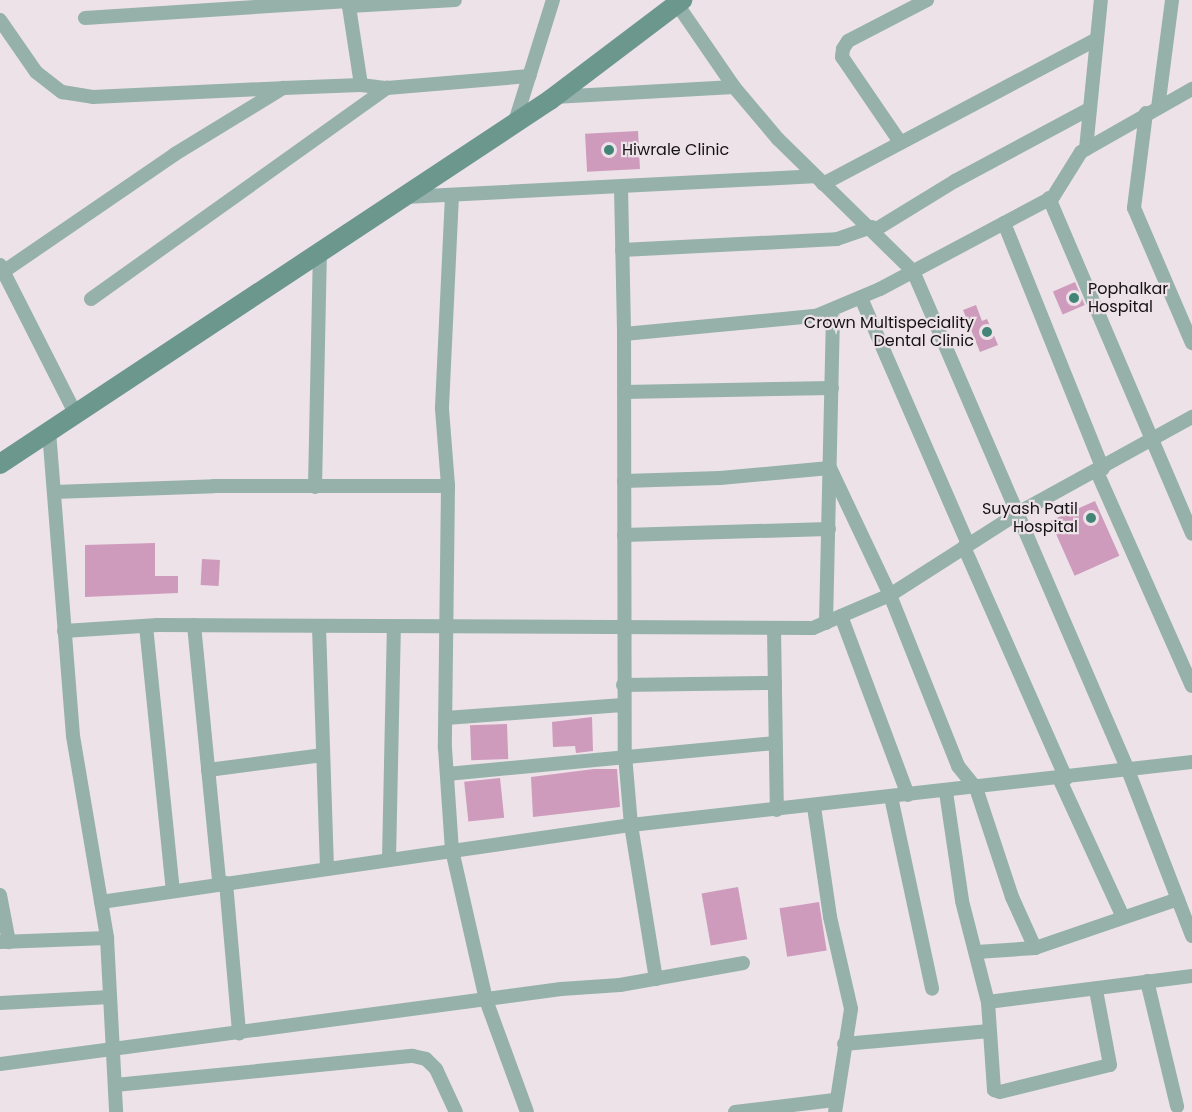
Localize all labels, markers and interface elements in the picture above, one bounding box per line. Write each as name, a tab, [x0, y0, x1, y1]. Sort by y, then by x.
place label: Hiwrale Clinic	[622, 140, 729, 160]
marker: Hiwrale Clinic	[600, 141, 618, 159]
place label: Pophalkar Hospital	[1088, 279, 1168, 317]
marker: Pophalkar Hospital	[1065, 289, 1083, 307]
place label: Crown Multispeciality Dental Clinic	[804, 313, 974, 351]
marker: Crown Multispeciality Dental Clinic	[978, 323, 996, 341]
place label: Suyash Patil Hospital	[982, 499, 1078, 537]
marker: Suyash Patil Hospital	[1082, 509, 1100, 527]

